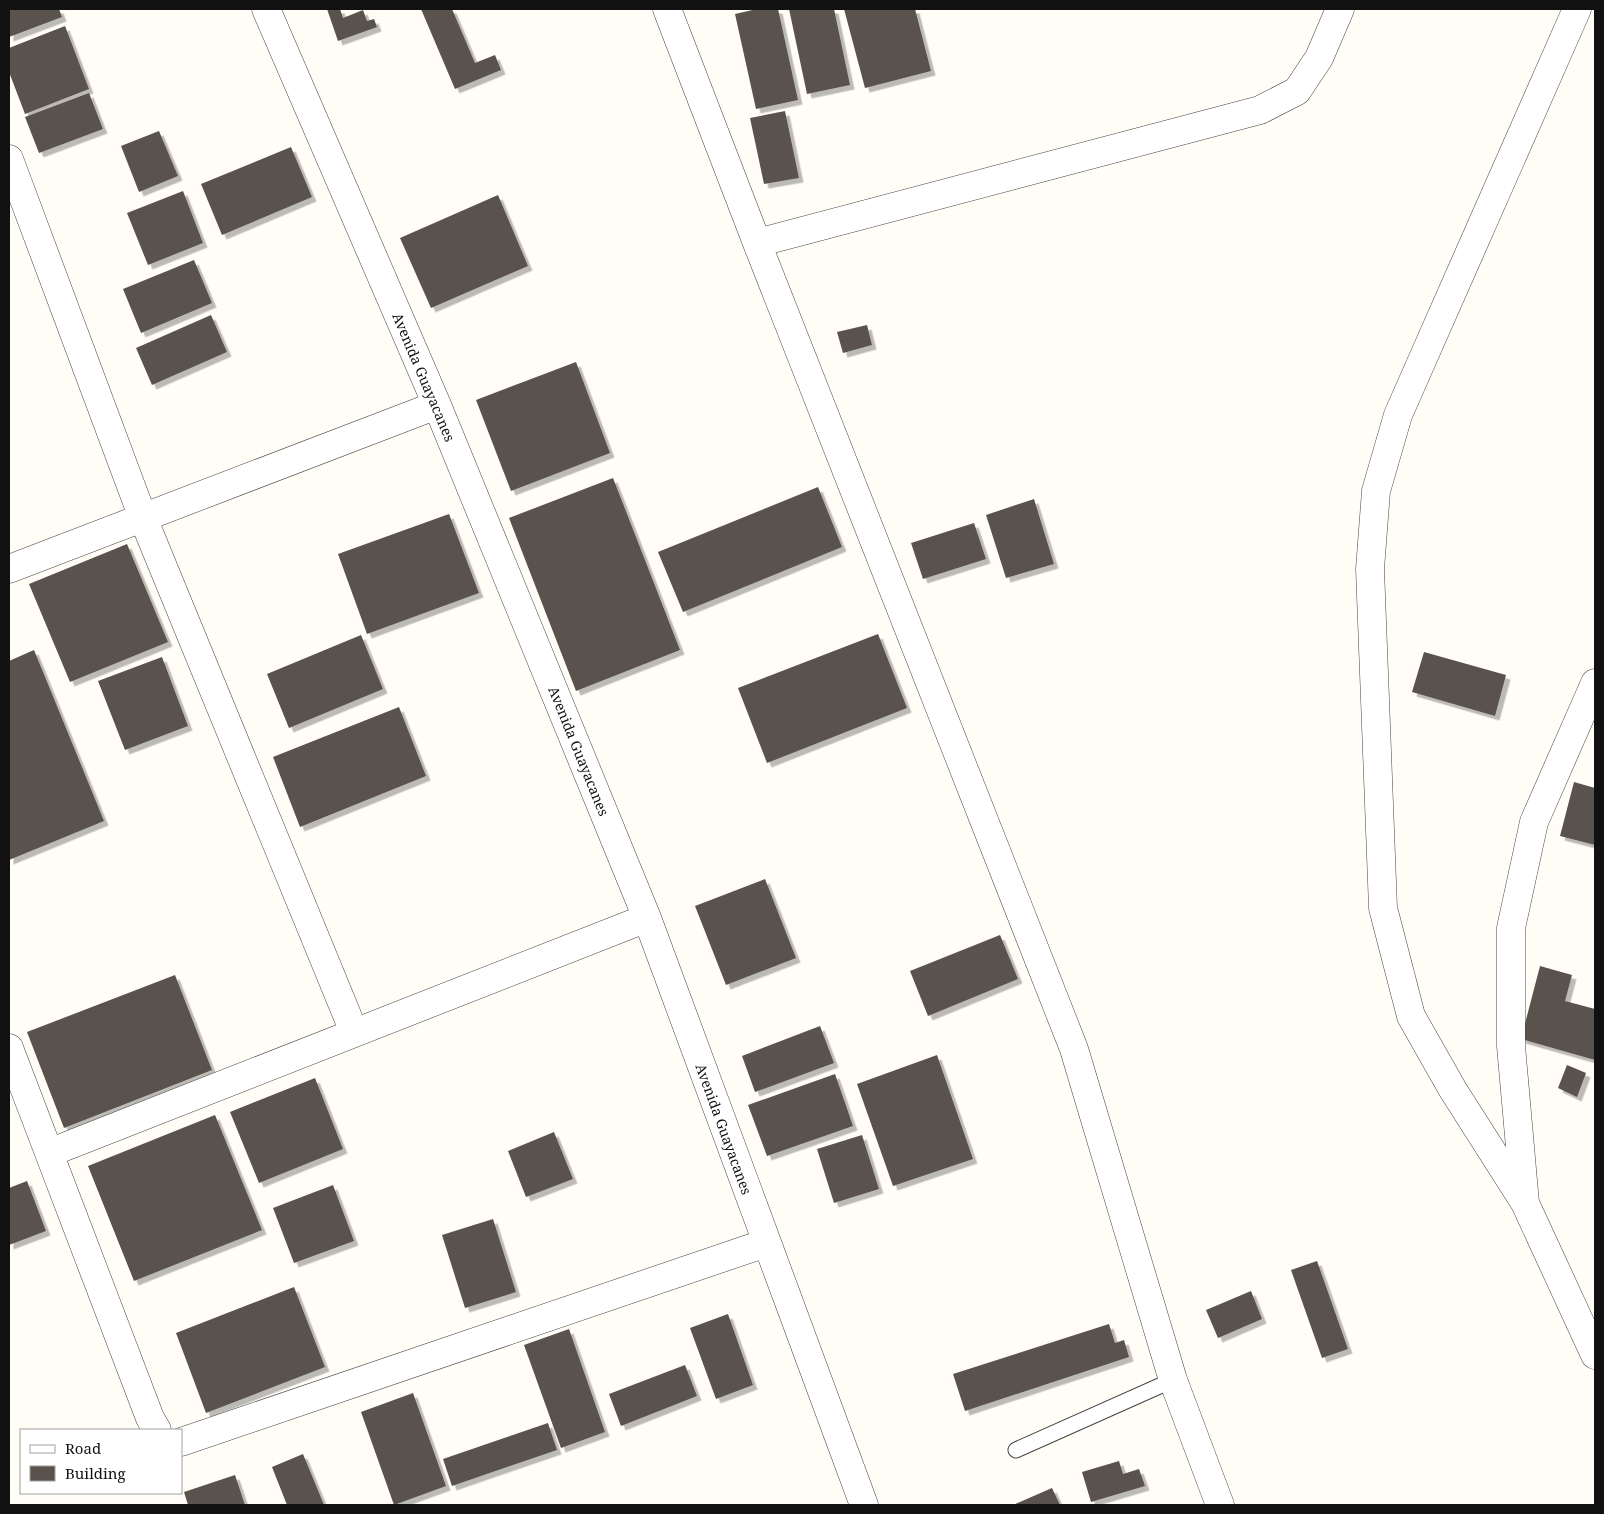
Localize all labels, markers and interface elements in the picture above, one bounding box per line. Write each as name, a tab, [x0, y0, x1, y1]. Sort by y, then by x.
street label: Avenida Guayacanes	[388, 310, 460, 444]
street label: Avenida Guayacanes	[544, 683, 614, 819]
street label: Avenida Guayacanes	[691, 1061, 757, 1197]
legend	[20, 1429, 182, 1494]
text: Road	[65, 1438, 101, 1458]
text: Building	[65, 1463, 126, 1483]

